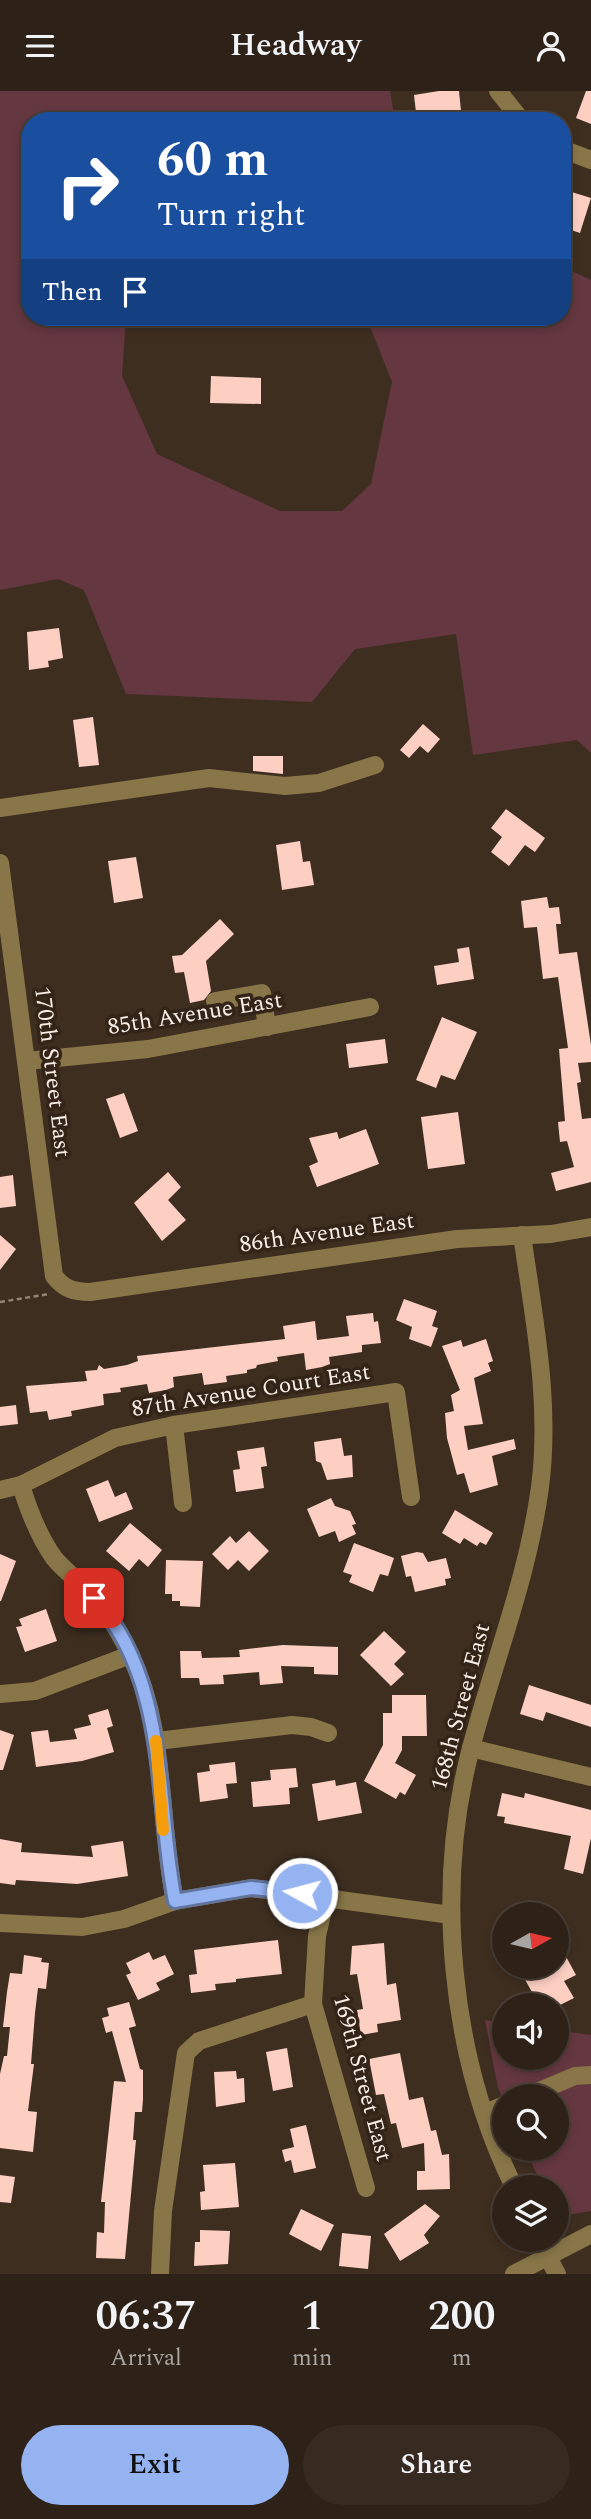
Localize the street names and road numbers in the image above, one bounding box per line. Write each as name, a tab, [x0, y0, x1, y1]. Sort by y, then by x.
street label: 85th Avenue East	[105, 983, 285, 1045]
street label: 170th Street East	[24, 985, 80, 1159]
street label: 86th Avenue East	[237, 1203, 417, 1263]
street label: 87th Avenue Court East	[129, 1355, 373, 1427]
street label: 168th Street East	[422, 1619, 500, 1795]
street label: 169th Street East	[323, 1990, 401, 2166]

